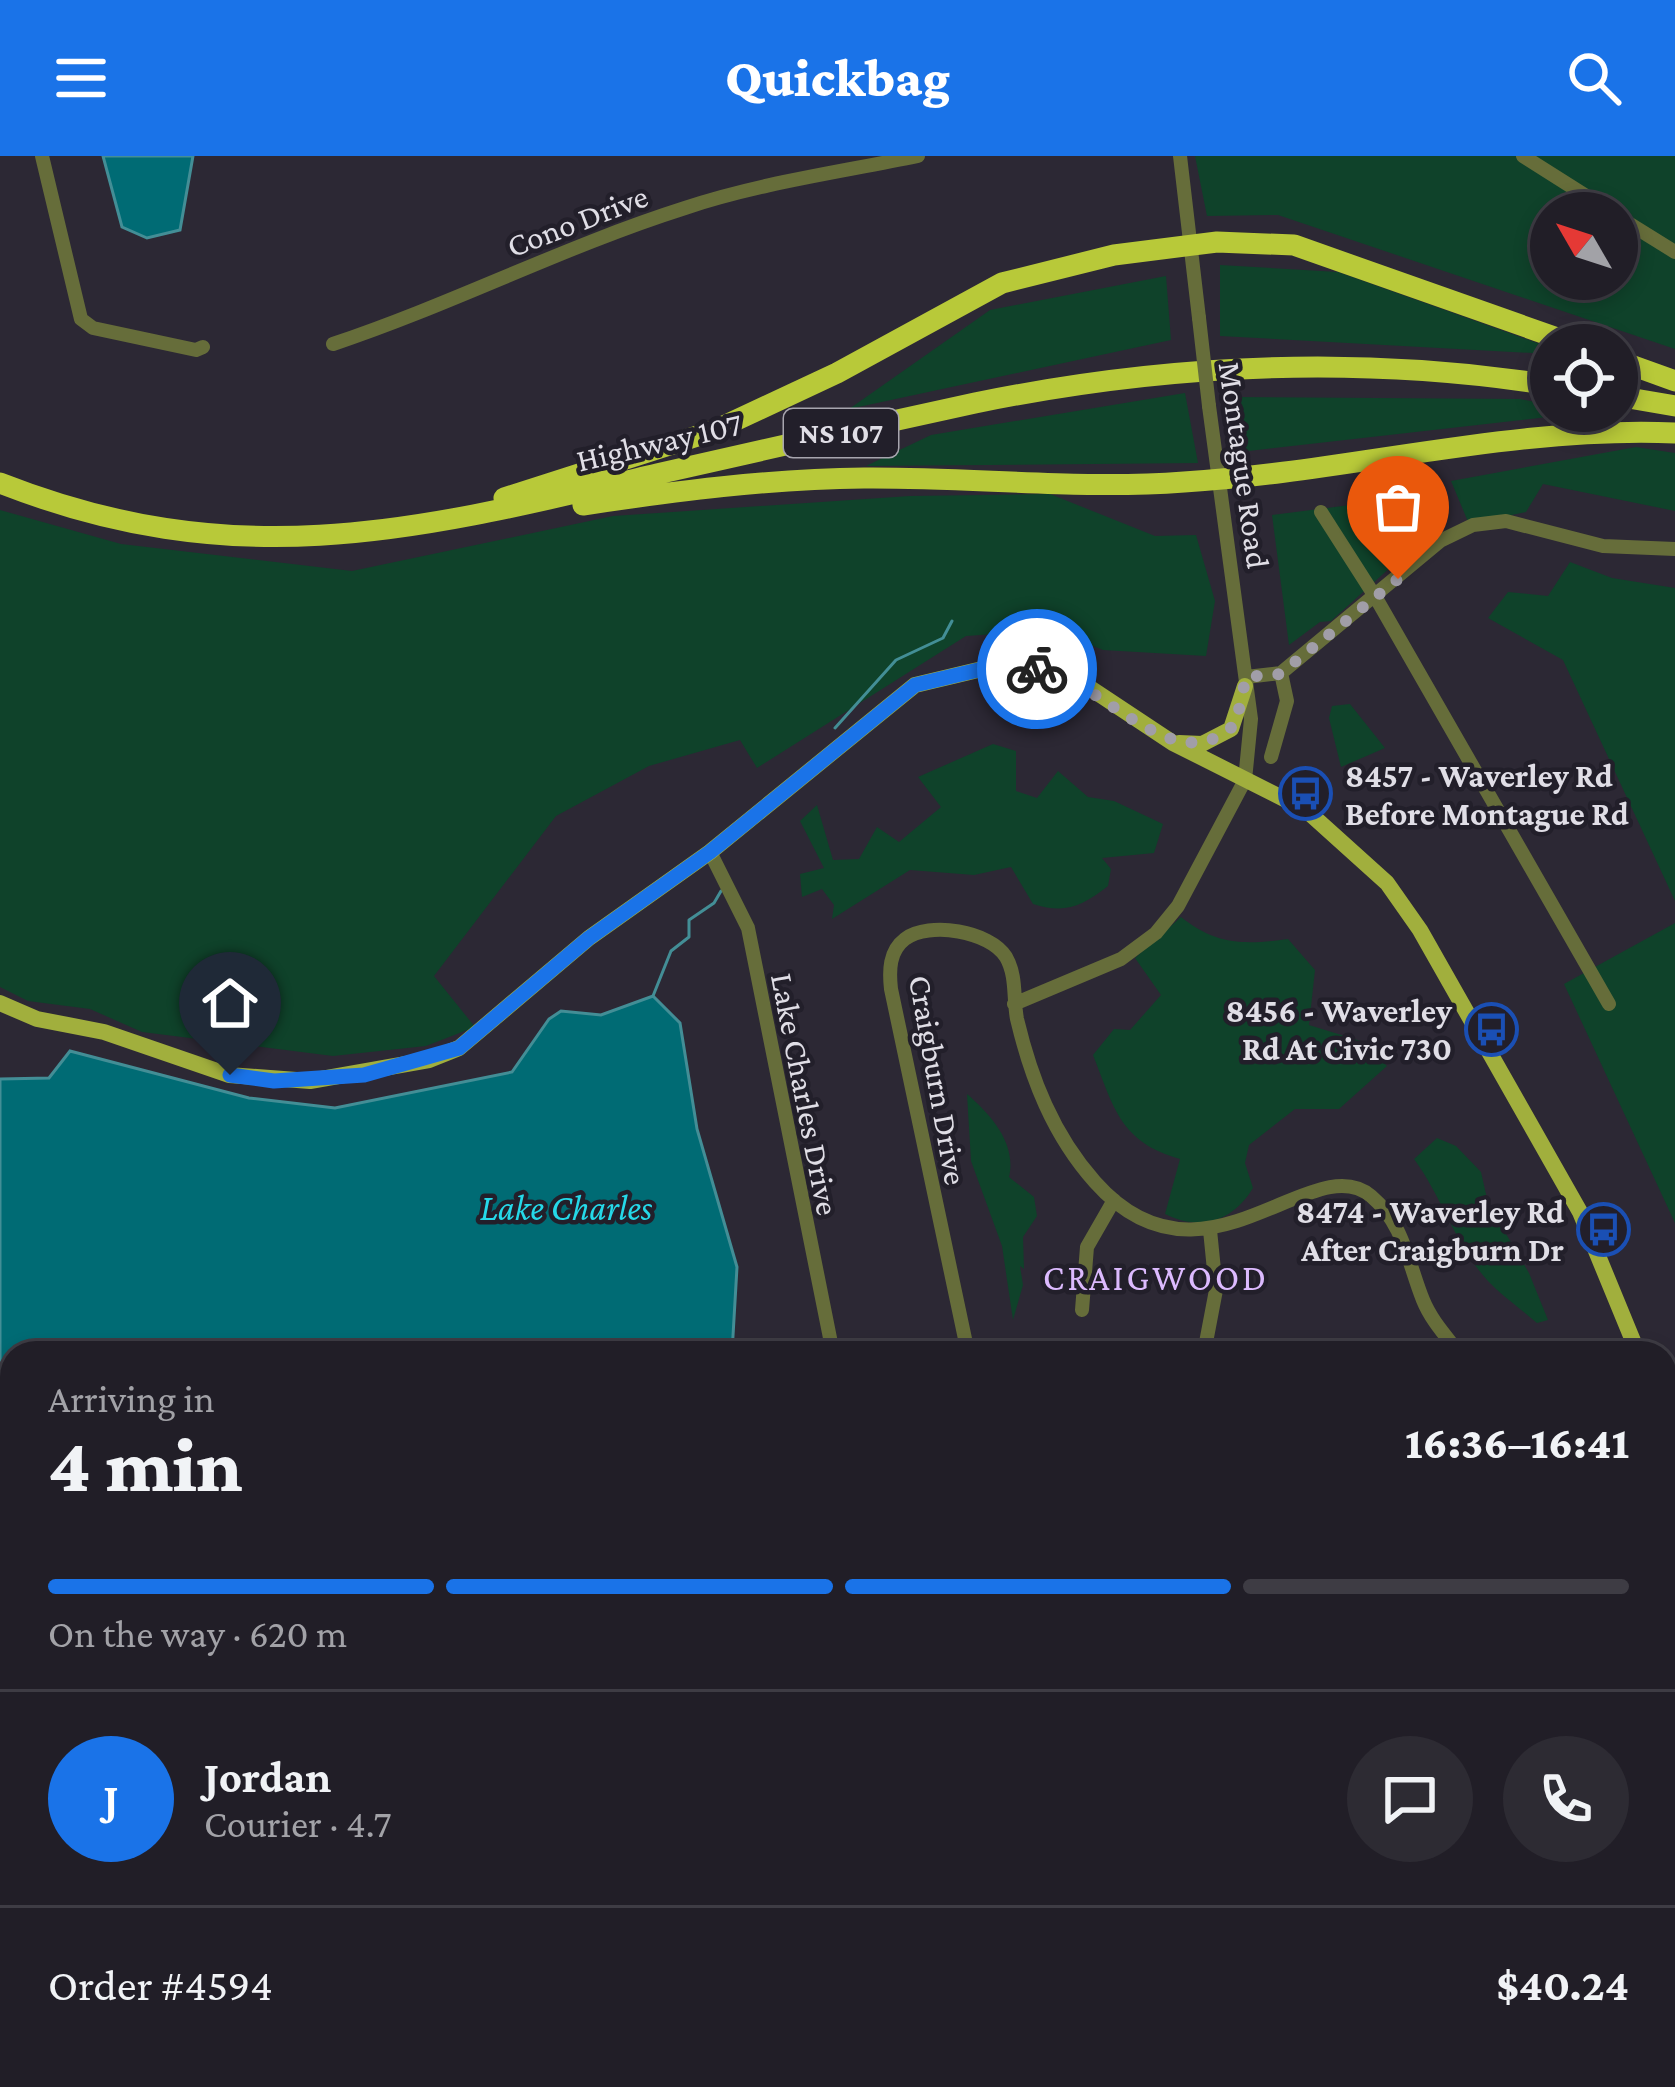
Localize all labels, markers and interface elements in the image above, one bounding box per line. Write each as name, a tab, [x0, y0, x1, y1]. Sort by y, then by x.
icon: menu	[48, 45, 114, 111]
icon: search	[1561, 45, 1627, 111]
text: Quickbag	[725, 48, 950, 108]
street label: Cono Drive	[502, 177, 653, 264]
north arrow	[1530, 192, 1638, 300]
map controls	[1530, 192, 1638, 432]
button: locate	[1530, 324, 1638, 432]
street label: Montague Road	[1212, 359, 1277, 571]
street label: Highway 107	[573, 405, 745, 478]
road number: NS 107	[784, 409, 898, 457]
pin	[1347, 456, 1449, 579]
icon: bag	[1365, 474, 1431, 540]
courier	[977, 609, 1097, 729]
icon: bike	[1004, 636, 1070, 702]
place label: 8457 - Waverley Rd Before Montague Rd	[1345, 757, 1629, 832]
bus stop icon: 8457 - Waverley Rd Before Montague Rd	[1278, 766, 1334, 822]
pin	[179, 952, 281, 1075]
icon: home	[197, 970, 263, 1036]
street label: Lake Charles Drive	[764, 970, 847, 1218]
street label: Craigburn Drive	[902, 972, 975, 1188]
place label: 8456 - Waverley Rd At Civic 730	[1225, 992, 1453, 1067]
bus stop icon: 8456 - Waverley Rd At Civic 730	[1463, 1001, 1519, 1057]
water label: Lake Charles	[480, 1188, 652, 1228]
place label: 8474 - Waverley Rd After Craigburn Dr	[1296, 1193, 1564, 1268]
bus stop icon: 8474 - Waverley Rd After Craigburn Dr	[1575, 1202, 1631, 1258]
district label: CRAIGWOOD	[1043, 1258, 1269, 1298]
text: Arriving in	[48, 1377, 215, 1420]
text: 16:36–16:41	[1405, 1418, 1629, 1468]
text: 4 min	[48, 1421, 243, 1508]
text: On the way · 620 m	[48, 1612, 347, 1655]
button: chat	[1347, 1736, 1473, 1862]
button: phone	[1503, 1736, 1629, 1862]
text: Jordan	[204, 1752, 331, 1802]
text: J	[103, 1774, 119, 1824]
text: Courier · 4.7	[204, 1802, 392, 1845]
text: Order #4594	[48, 1960, 273, 2010]
text: $40.24	[1496, 1960, 1629, 2010]

